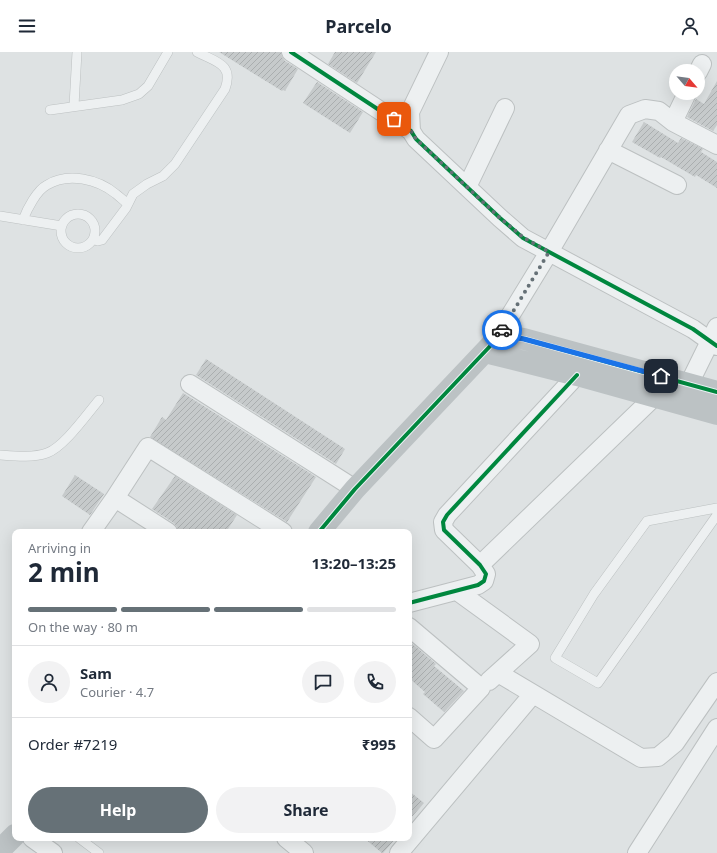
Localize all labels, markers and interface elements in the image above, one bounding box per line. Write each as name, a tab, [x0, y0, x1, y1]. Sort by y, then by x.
text: Parcelo	[325, 14, 392, 38]
icon: menu	[16, 15, 38, 37]
icon: person	[679, 15, 701, 37]
north arrow	[669, 64, 705, 100]
map controls	[669, 64, 705, 100]
pin	[377, 102, 411, 136]
icon: bag	[383, 108, 405, 130]
courier	[482, 310, 522, 350]
icon: car	[491, 319, 513, 341]
pin	[644, 359, 678, 393]
icon: home	[650, 365, 672, 387]
text: Arriving in	[28, 539, 91, 557]
text: 13:20–13:25	[311, 553, 396, 573]
text: 2 min	[28, 554, 100, 590]
text: On the way · 80 m	[28, 618, 138, 636]
button: person	[28, 661, 70, 703]
button: chat	[302, 661, 344, 703]
button: phone	[354, 661, 396, 703]
text: Sam	[80, 663, 112, 683]
text: Courier · 4.7	[80, 683, 154, 701]
text: Order #7219	[28, 734, 117, 754]
text: ₹995	[362, 734, 396, 754]
button: Help	[28, 787, 208, 833]
button: Share	[216, 787, 396, 833]

